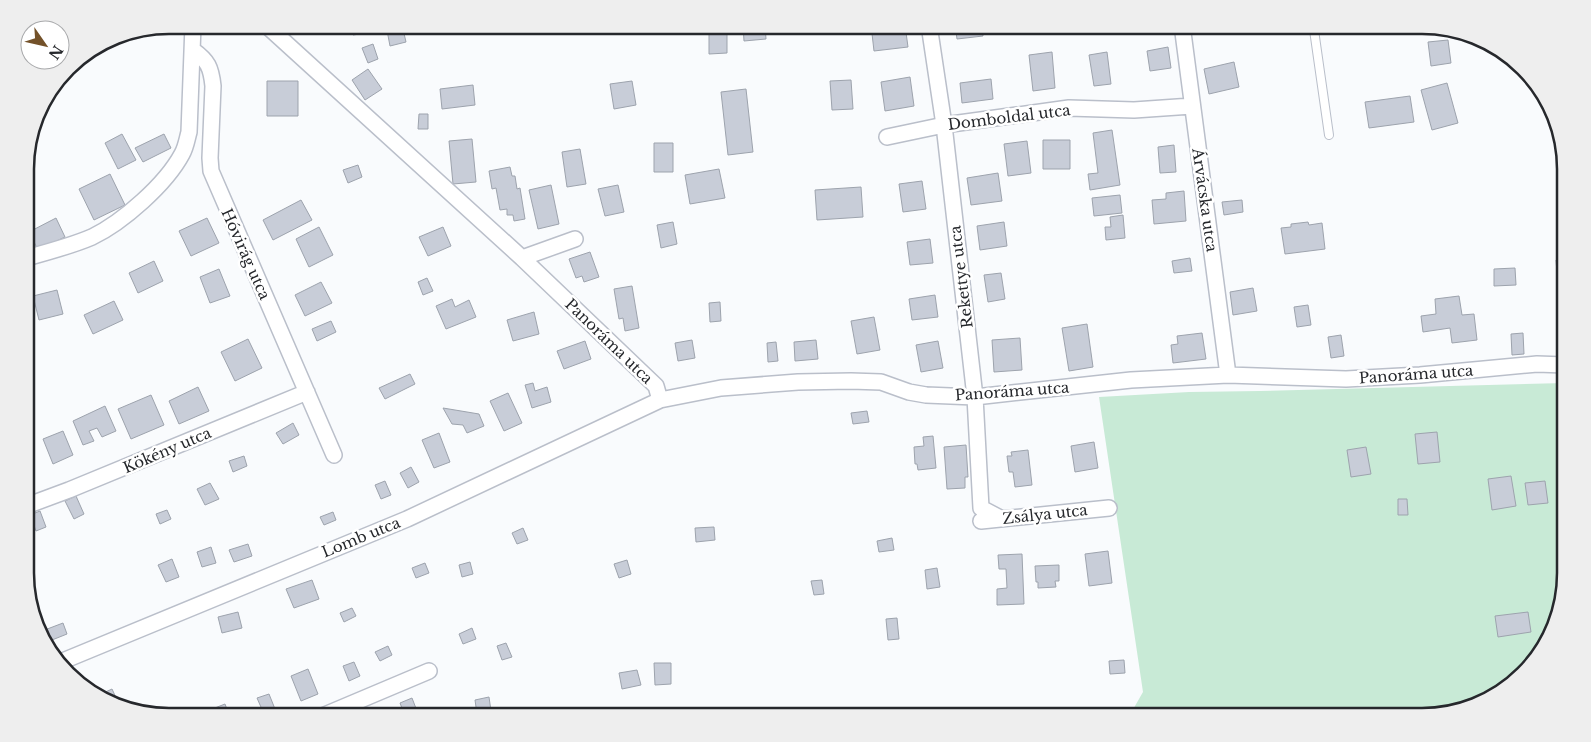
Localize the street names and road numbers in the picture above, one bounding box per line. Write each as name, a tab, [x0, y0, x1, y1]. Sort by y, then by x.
street label: Domboldal utca	[947, 100, 1072, 134]
street label: Árvácska utca	[1188, 146, 1222, 254]
street label: Hóvirág utca	[217, 205, 275, 303]
street label: Rekettye utca	[945, 224, 977, 329]
street label: Panoráma utca	[561, 294, 657, 388]
street label: Panoráma utca	[1358, 360, 1475, 387]
street label: Panoráma utca	[954, 377, 1071, 404]
street label: Kökény utca	[120, 423, 215, 477]
street label: Zsálya utca	[1002, 500, 1089, 528]
street label: Lomb utca	[319, 512, 404, 561]

